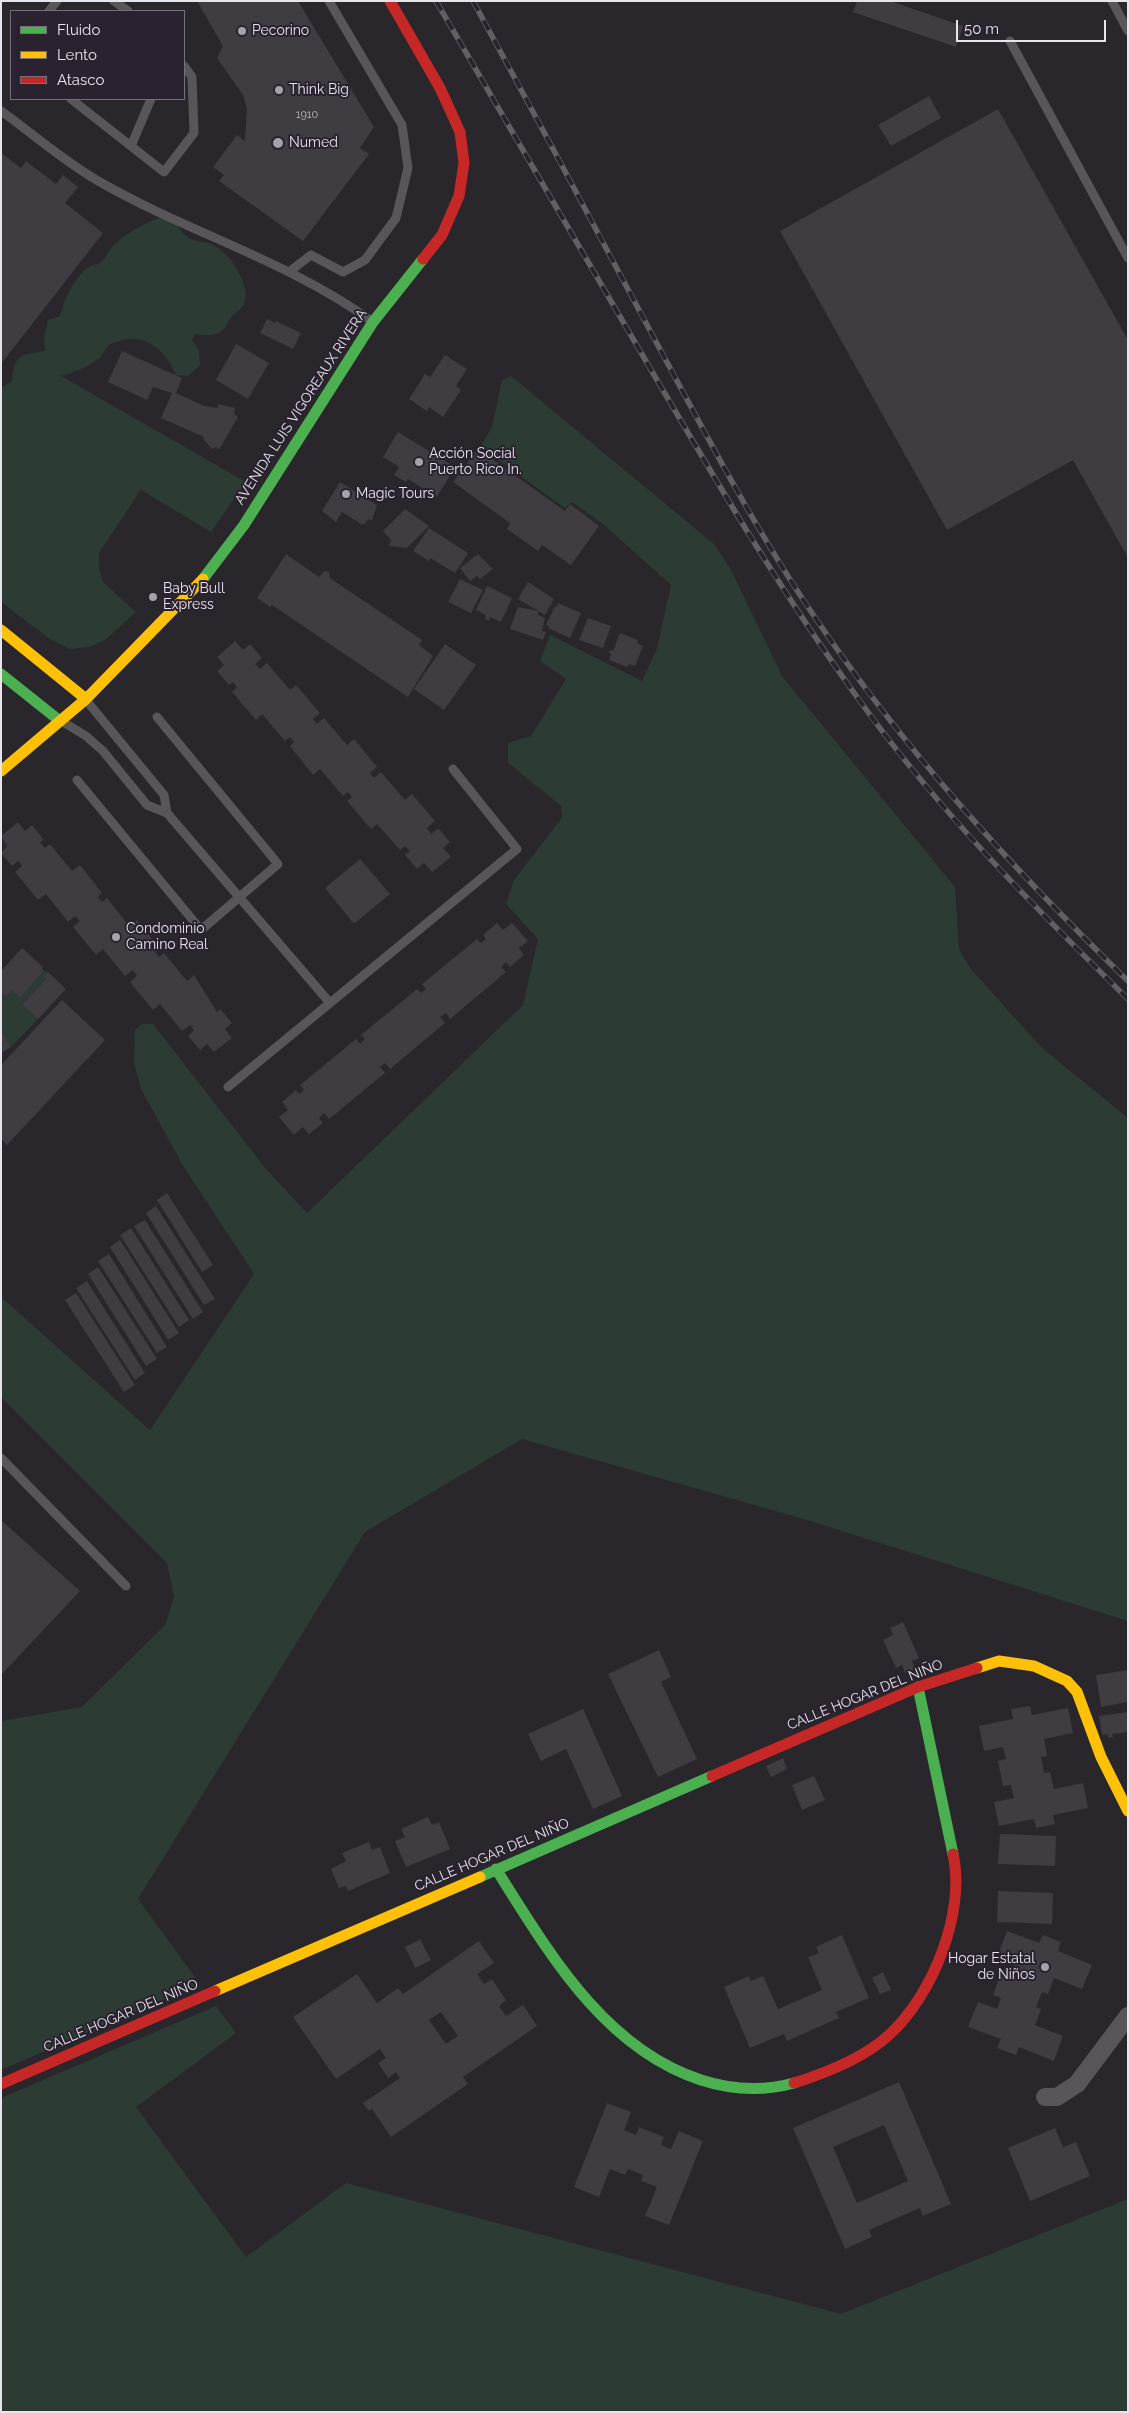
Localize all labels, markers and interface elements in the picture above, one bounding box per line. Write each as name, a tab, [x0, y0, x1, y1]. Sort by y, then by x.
legend	[10, 10, 185, 100]
scale bar	[959, 10, 1109, 42]
text: 50 m	[964, 20, 999, 38]
text: Fluido	[57, 21, 100, 39]
place label: Pecorino	[252, 23, 309, 39]
marker: Pecorino	[236, 25, 248, 37]
text: Lento	[57, 46, 97, 64]
text: Atasco	[57, 71, 104, 89]
place label: Think Big	[289, 82, 349, 98]
marker: Think Big	[273, 84, 285, 96]
house number: 1910	[296, 108, 318, 122]
place label: Numed	[289, 135, 338, 151]
marker: Numed	[271, 136, 285, 150]
street label: AVENIDA LUIS VIGOREAUX RIVERA	[231, 306, 371, 508]
place label: Acción Social Puerto Rico In.	[429, 446, 522, 478]
marker: Acción Social Puerto Rico In.	[413, 456, 425, 468]
place label: Magic Tours	[356, 486, 434, 502]
marker: Magic Tours	[340, 488, 352, 500]
place label: Baby Bull Express	[163, 581, 225, 614]
marker: Baby Bull Express	[147, 591, 159, 603]
place label: Condominio Camino Real	[126, 921, 208, 954]
marker: Condominio Camino Real	[110, 931, 122, 943]
street label: CALLE HOGAR DEL NIÑO	[785, 1656, 945, 1734]
street label: CALLE HOGAR DEL NIÑO	[412, 1815, 572, 1895]
place label: Hogar Estatal de Niños	[948, 1951, 1035, 1984]
marker: Hogar Estatal de Niños	[1039, 1961, 1051, 1973]
street label: CALLE HOGAR DEL NIÑO	[41, 1976, 201, 2056]

